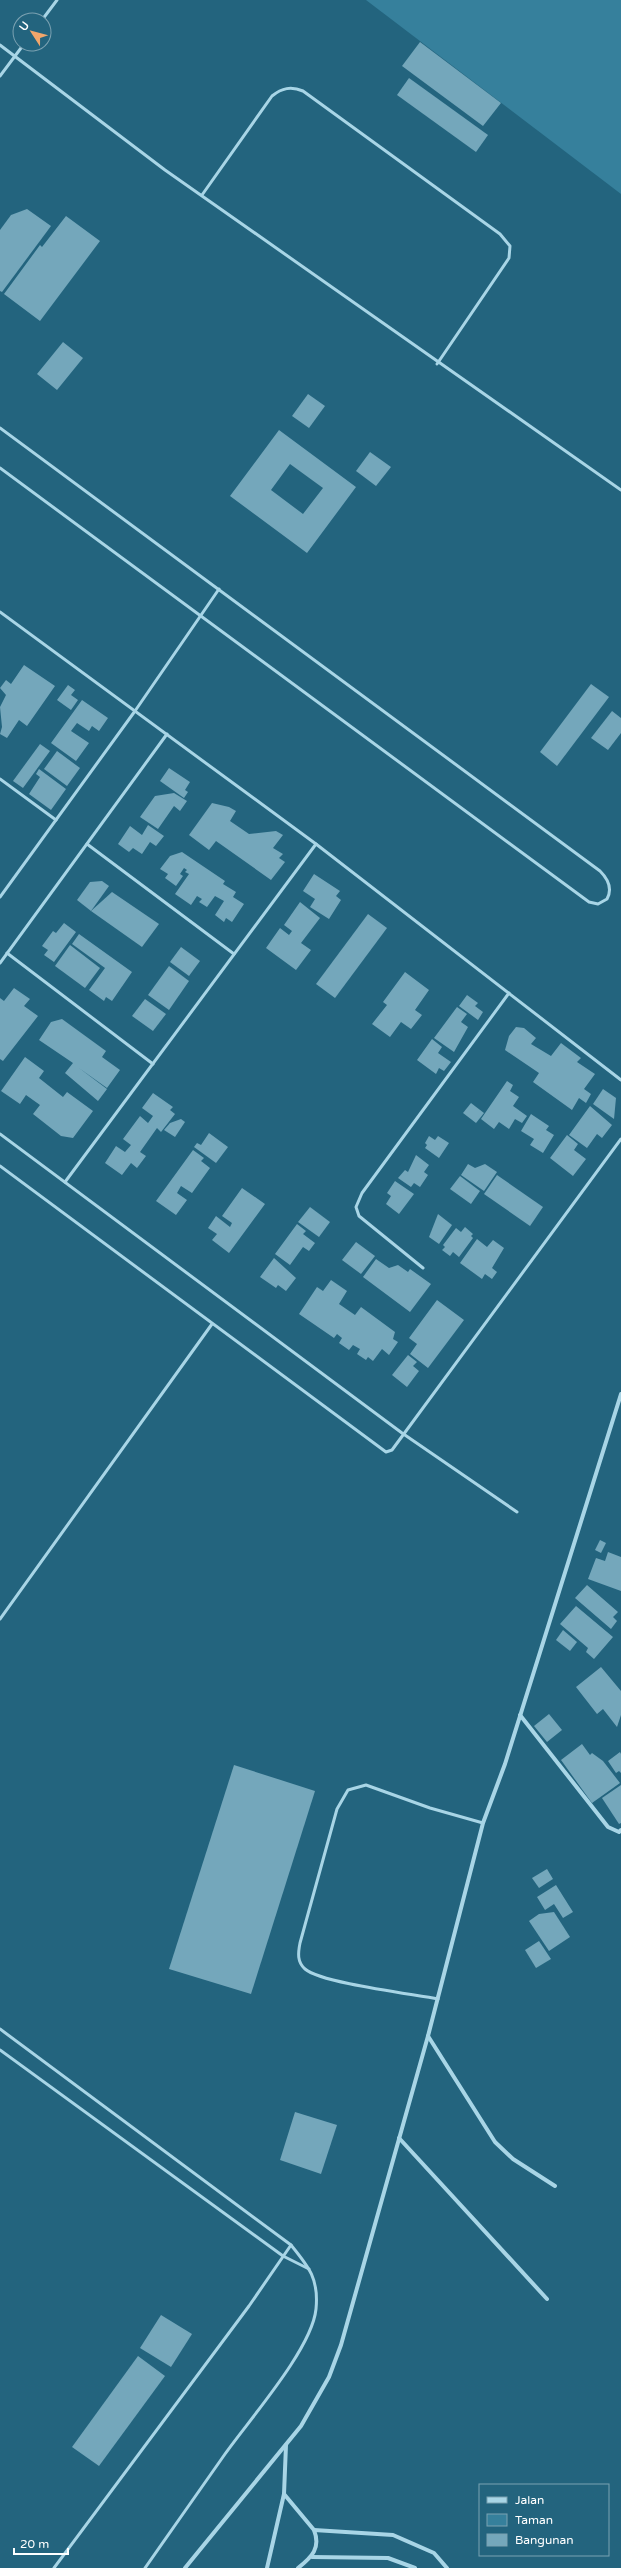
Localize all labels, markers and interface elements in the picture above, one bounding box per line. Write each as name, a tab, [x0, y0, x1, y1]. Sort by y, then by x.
north arrow	[12, 12, 52, 52]
text: U	[17, 19, 32, 34]
legend	[479, 2484, 609, 2556]
text: Jalan	[515, 2493, 544, 2507]
text: Taman	[515, 2513, 553, 2527]
scale bar	[14, 2530, 68, 2556]
text: Bangunan	[515, 2533, 574, 2547]
text: 20 m	[20, 2537, 49, 2551]

